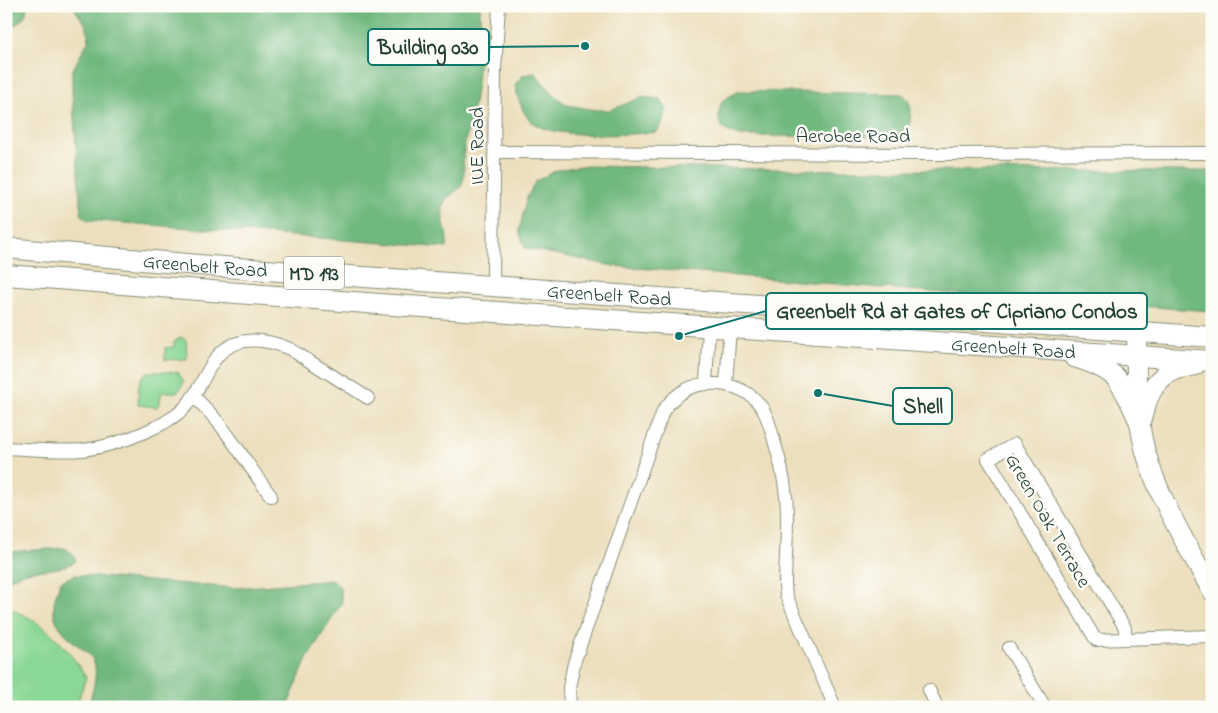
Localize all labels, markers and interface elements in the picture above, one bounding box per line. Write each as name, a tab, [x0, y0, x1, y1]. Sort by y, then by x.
callout: Building 030	[368, 29, 489, 65]
text: Building 030	[377, 34, 478, 66]
street label: IUE Road	[464, 107, 493, 185]
street label: Aerobee Road	[796, 123, 910, 152]
street label: Greenbelt Road	[142, 248, 268, 287]
road number: MD 193	[284, 256, 344, 290]
street label: Greenbelt Road	[546, 278, 672, 316]
callout: Greenbelt Rd at Gates of Cipriano Condos	[766, 293, 1147, 329]
text: Greenbelt Rd at Gates of Cipriano Condos	[776, 298, 1138, 328]
street label: Greenbelt Road	[950, 331, 1076, 369]
callout: Shell	[893, 388, 952, 424]
text: Shell	[903, 393, 943, 423]
street label: Green Oak Terrace	[997, 449, 1097, 594]

